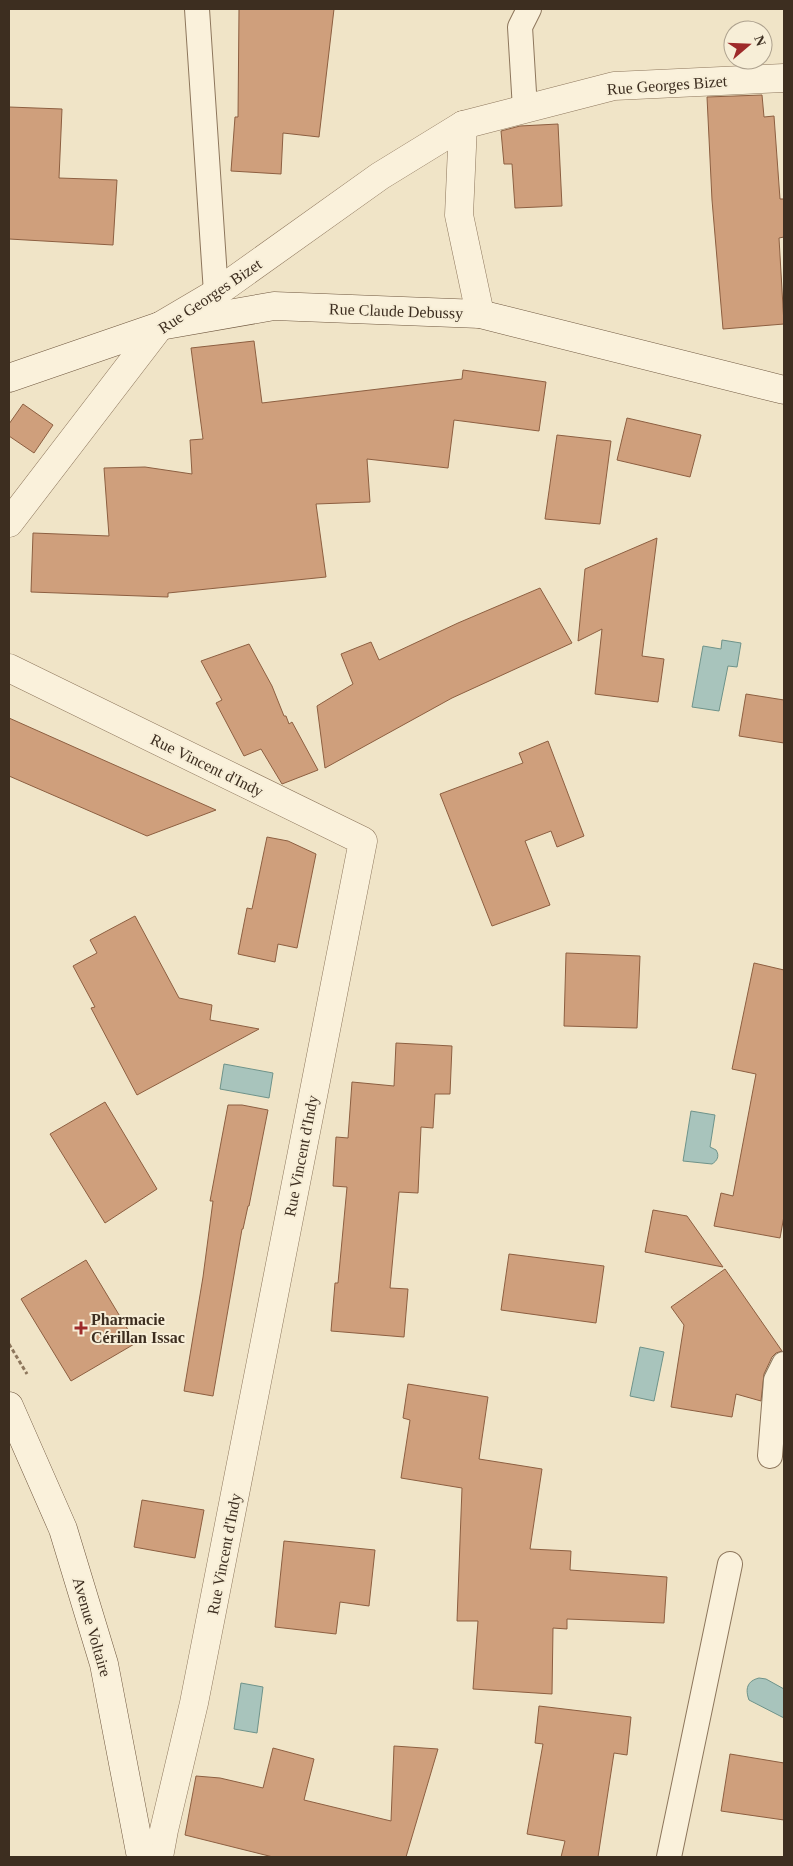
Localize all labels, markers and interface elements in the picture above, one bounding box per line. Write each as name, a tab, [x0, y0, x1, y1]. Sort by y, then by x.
north arrow	[723, 20, 773, 70]
text: N	[751, 34, 769, 48]
street label: Rue Georges Bizet	[606, 72, 728, 99]
street label: Rue Georges Bizet	[155, 255, 266, 338]
street label: Rue Claude Debussy	[329, 300, 463, 323]
street label: Rue Vincent d'Indy	[147, 730, 266, 801]
street label: Rue Vincent d'Indy	[281, 1094, 322, 1218]
place label: Pharmacie Cérillan Issac	[91, 1311, 185, 1346]
marker: Pharmacie Cérillan Issac	[75, 1322, 87, 1334]
street label: Rue Vincent d'Indy	[204, 1492, 245, 1616]
street label: Avenue Voltaire	[70, 1575, 114, 1679]

